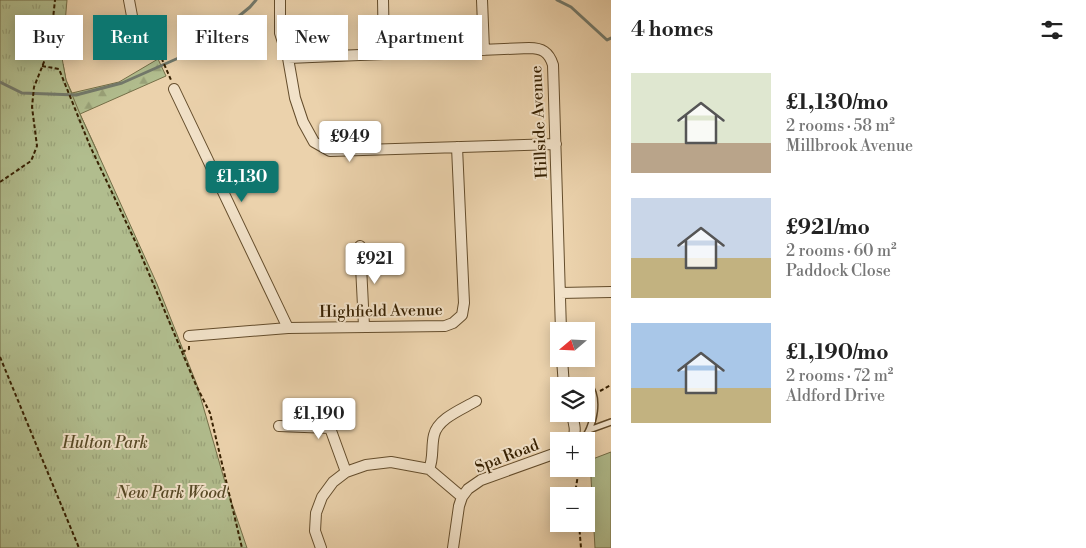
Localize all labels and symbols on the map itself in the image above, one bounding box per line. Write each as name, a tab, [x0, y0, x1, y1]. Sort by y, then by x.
street label: Hillside Avenue	[526, 65, 552, 179]
pin: £949	[320, 120, 380, 163]
pin: £1,130	[201, 160, 283, 203]
pin: £921	[345, 242, 405, 285]
street label: Highfield Avenue	[319, 300, 443, 322]
north arrow	[550, 322, 595, 368]
pin: £1,190	[278, 398, 360, 440]
park label: Hulton Park	[61, 433, 148, 453]
street label: Spa Road	[472, 435, 542, 477]
park label: New Park Wood	[115, 483, 227, 503]

